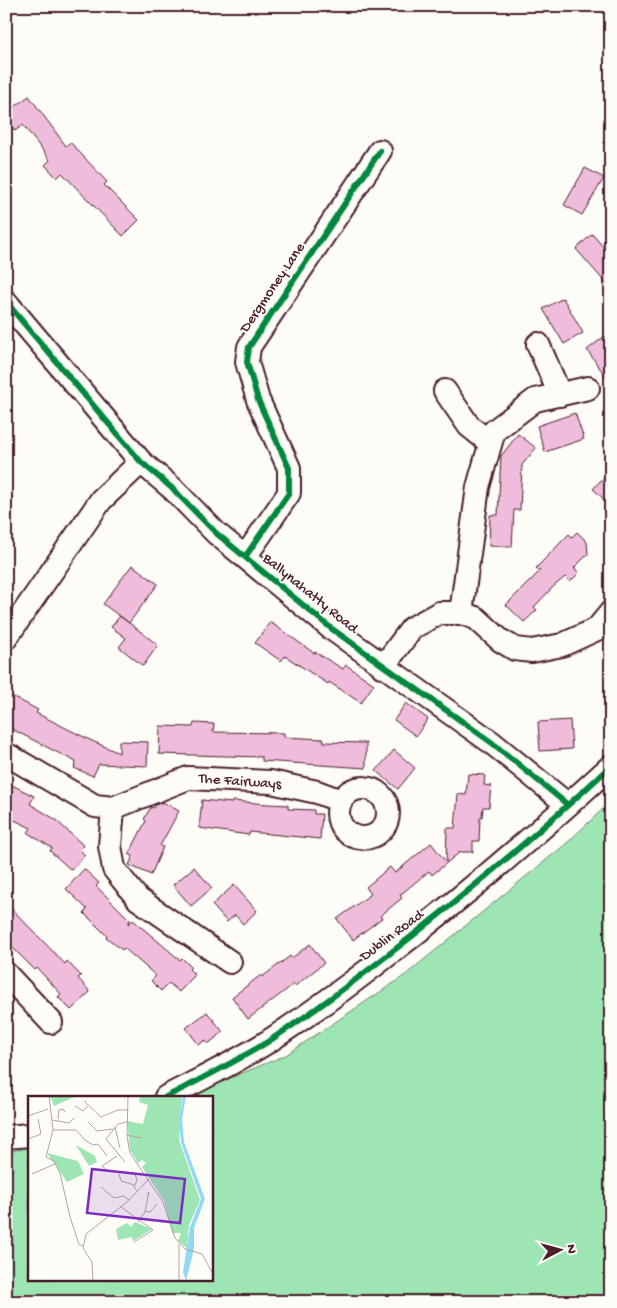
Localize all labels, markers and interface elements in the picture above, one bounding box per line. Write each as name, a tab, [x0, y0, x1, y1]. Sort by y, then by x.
street label: Dergmoney Lane	[236, 240, 310, 337]
street label: Ballynahatty Road	[258, 549, 362, 639]
street label: The Fairways	[197, 770, 282, 794]
street label: Dublin Road	[356, 906, 428, 966]
inset map	[28, 1096, 212, 1280]
north arrow	[534, 1226, 584, 1276]
text: N	[562, 1243, 579, 1254]

